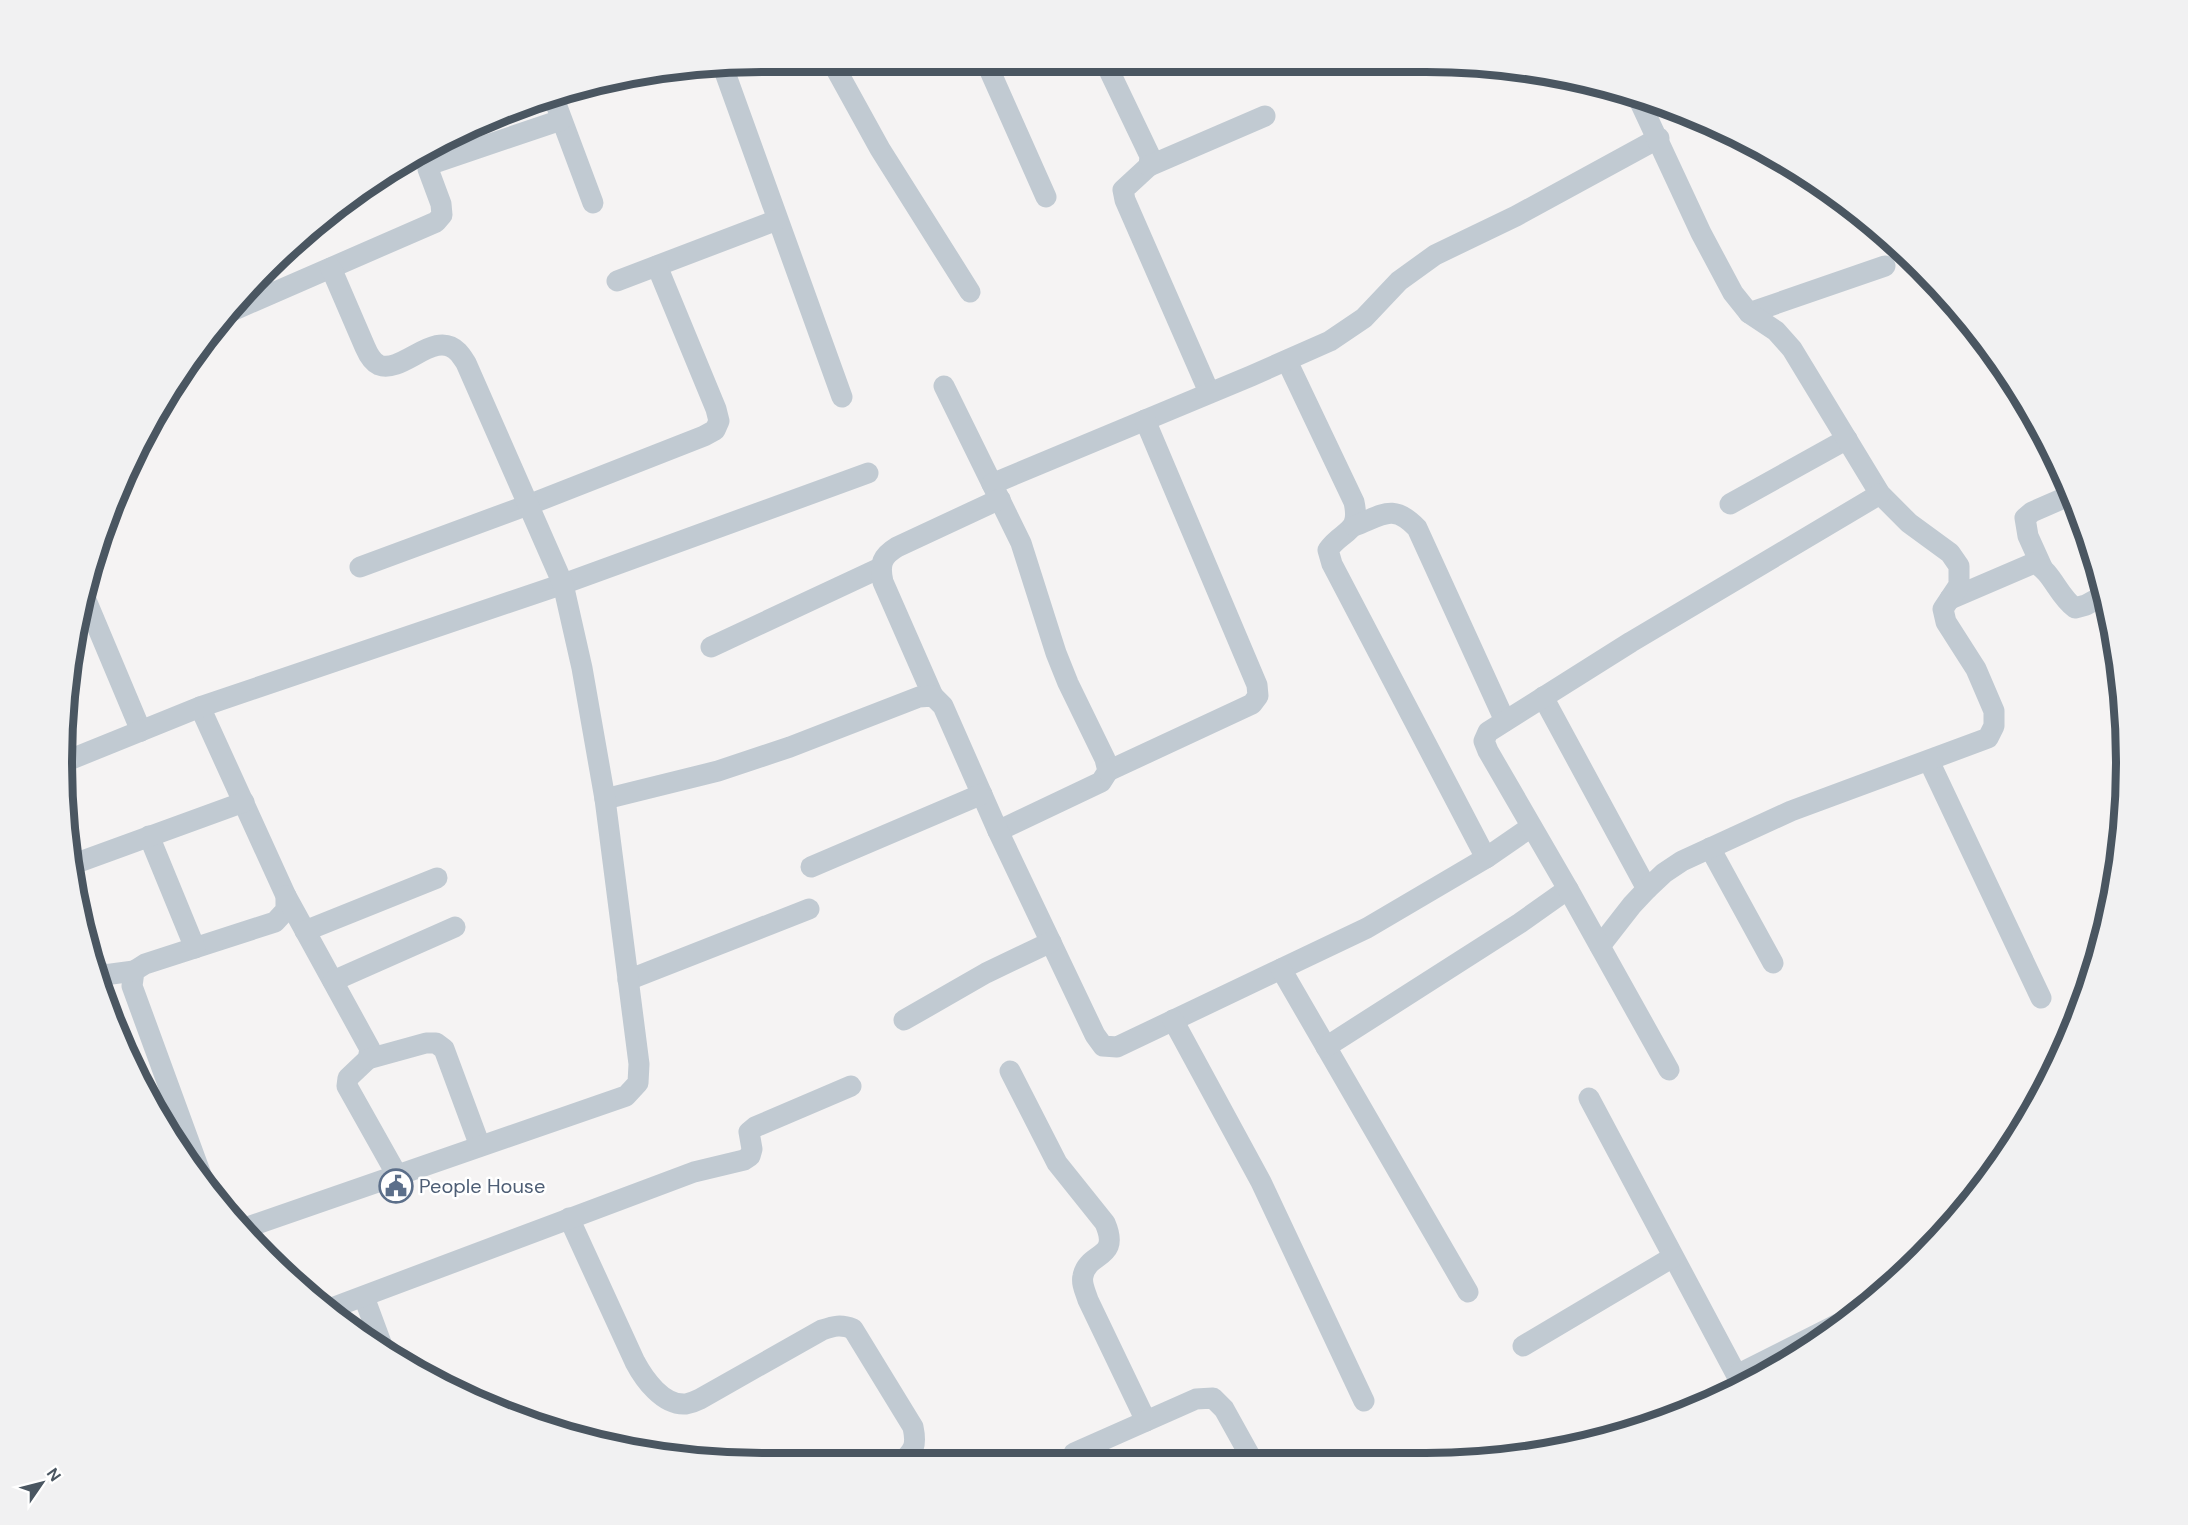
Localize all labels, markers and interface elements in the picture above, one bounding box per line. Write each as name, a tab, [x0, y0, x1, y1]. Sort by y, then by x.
public building icon: People House	[378, 1168, 414, 1204]
place label: People House	[419, 1173, 545, 1199]
north arrow	[12, 1453, 72, 1513]
text: N	[42, 1464, 66, 1485]

